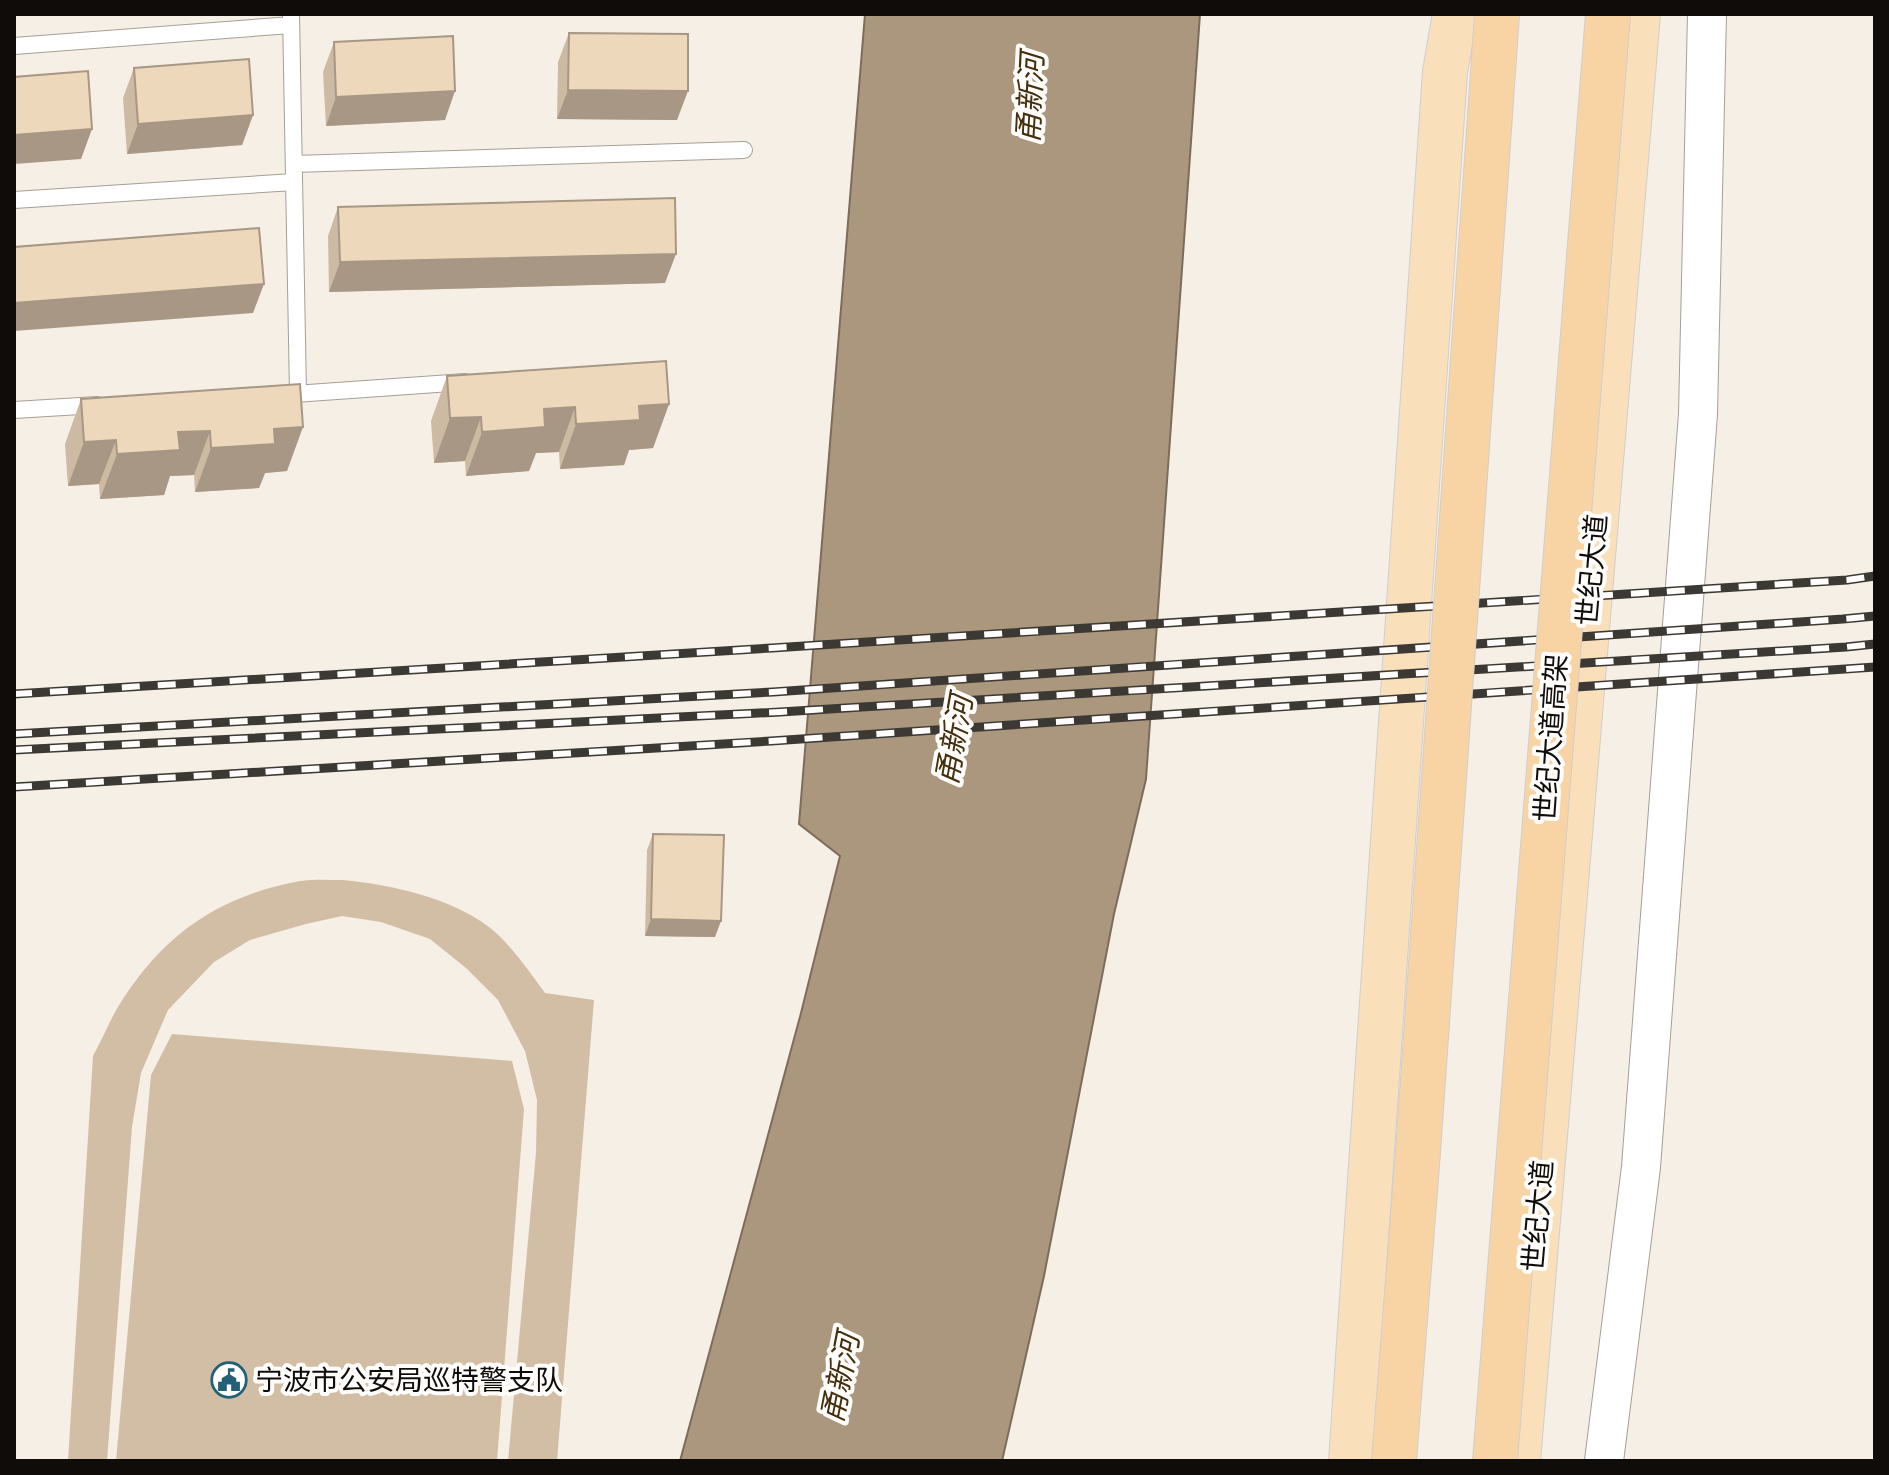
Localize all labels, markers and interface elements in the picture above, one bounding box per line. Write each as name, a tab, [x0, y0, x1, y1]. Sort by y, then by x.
water label: 甬新河	[1010, 47, 1050, 144]
street label: 世纪大道	[1571, 513, 1613, 627]
street label: 世纪大道高架	[1529, 653, 1573, 823]
water label: 甬新河	[929, 688, 980, 787]
street label: 世纪大道	[1517, 1159, 1559, 1273]
water label: 甬新河	[814, 1326, 867, 1426]
public building icon: 宁波市公安局巡特警支队	[210, 1361, 248, 1399]
place label: 宁波市公安局巡特警支队	[255, 1364, 563, 1397]

